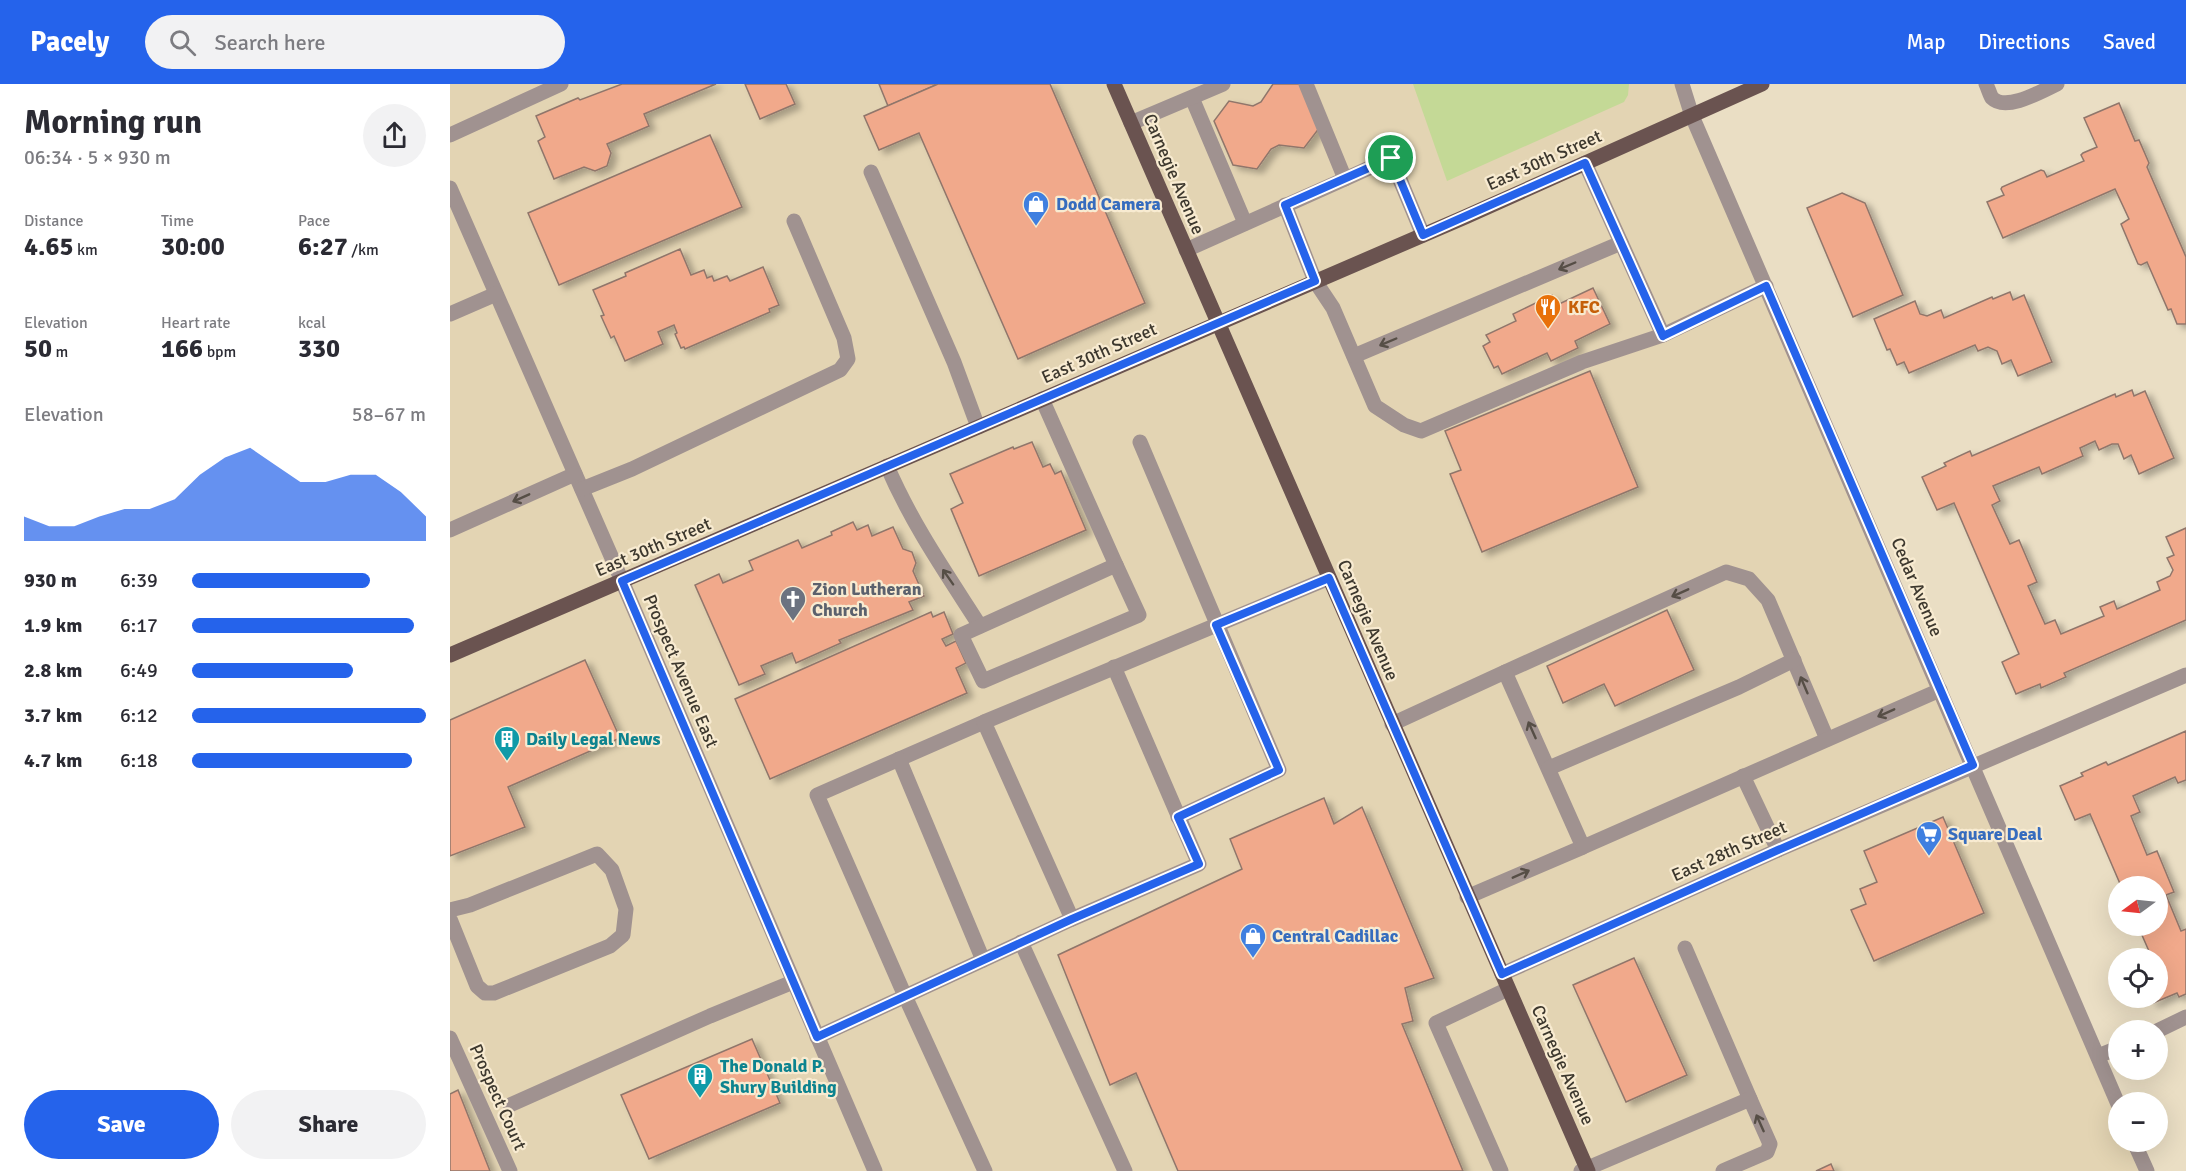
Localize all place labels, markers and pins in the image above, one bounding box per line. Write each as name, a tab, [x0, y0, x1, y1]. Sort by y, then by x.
pin	[1365, 132, 1416, 183]
shop icon: Dodd Camera	[1021, 189, 1051, 227]
place label: Dodd Camera	[1056, 193, 1161, 215]
restaurant icon: KFC	[1533, 292, 1563, 330]
place label: KFC	[1568, 296, 1600, 318]
place label: Zion Lutheran Church	[812, 578, 922, 621]
church icon: Zion Lutheran Church	[778, 584, 808, 622]
building icon: Daily Legal News	[492, 724, 522, 762]
place label: Daily Legal News	[526, 728, 660, 750]
supermarket icon: Square Deal	[1914, 819, 1944, 857]
place label: Square Deal	[1948, 823, 2043, 845]
shop icon: Central Cadillac	[1238, 921, 1268, 959]
place label: Central Cadillac	[1272, 925, 1399, 947]
place label: The Donald P. Shury Building	[720, 1055, 837, 1098]
building icon: The Donald P. Shury Building	[685, 1061, 715, 1099]

